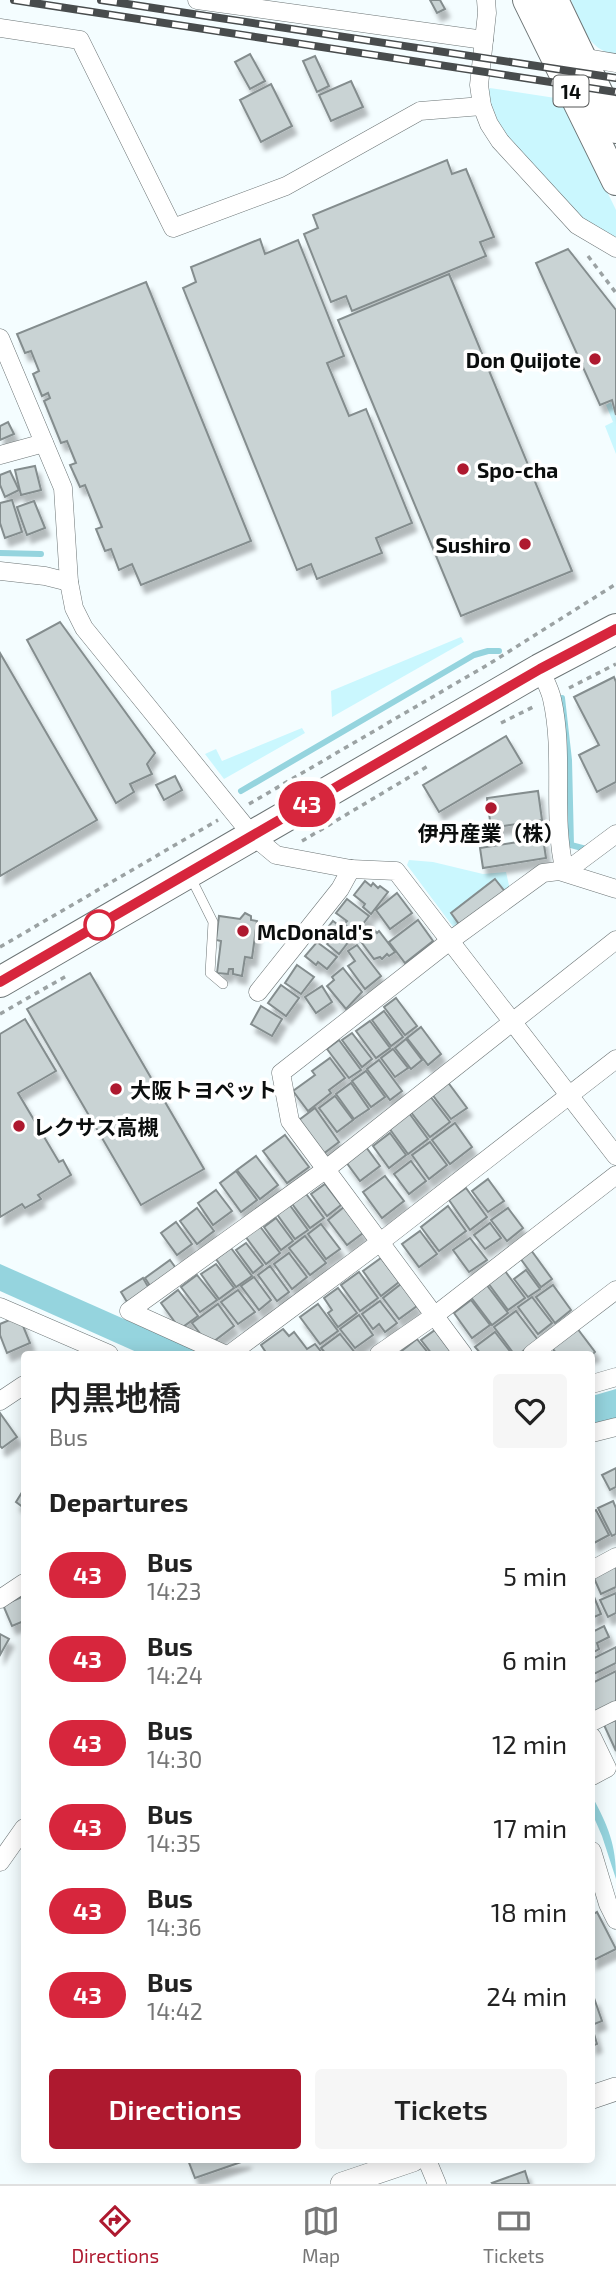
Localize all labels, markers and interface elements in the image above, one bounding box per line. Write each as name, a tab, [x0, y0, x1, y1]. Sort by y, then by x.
road number: 14	[554, 76, 588, 106]
place label: Don Quijote	[466, 347, 581, 373]
marker: Don Quijote	[587, 351, 603, 367]
place label: Spo-cha	[477, 457, 558, 482]
marker: Spo-cha	[455, 461, 471, 477]
place label: Sushiro	[435, 532, 511, 557]
marker: Sushiro	[517, 536, 533, 552]
line badge: 43	[276, 781, 338, 827]
text: 43	[293, 789, 321, 818]
marker: 伊丹産業（株）	[483, 800, 499, 816]
place label: 伊丹産業（株）	[418, 820, 565, 845]
unlabelled marker	[84, 910, 114, 940]
place label: McDonald's	[257, 919, 373, 944]
marker: McDonald's	[235, 923, 251, 939]
place label: 大阪トヨペット	[130, 1077, 277, 1102]
marker: 大阪トヨペット	[108, 1081, 124, 1097]
place label: レクサス高槻	[33, 1114, 159, 1139]
marker: レクサス高槻	[11, 1118, 27, 1134]
button: heart	[493, 1374, 567, 1448]
text: 内黒地橋	[49, 1377, 181, 1417]
text: Bus	[49, 1423, 88, 1451]
text: Departures	[49, 1486, 188, 1517]
text: Bus	[147, 1546, 193, 1577]
text: 43	[73, 1560, 102, 1589]
text: 5 min	[503, 1560, 567, 1591]
text: 14:23	[147, 1577, 201, 1605]
text: Bus	[147, 1630, 193, 1661]
text: 43	[73, 1644, 102, 1673]
text: 6 min	[502, 1644, 567, 1675]
text: 14:24	[147, 1661, 203, 1689]
text: Bus	[147, 1714, 193, 1745]
text: 43	[73, 1728, 102, 1757]
text: 12 min	[492, 1728, 567, 1759]
text: 14:30	[147, 1745, 202, 1773]
text: Bus	[147, 1798, 193, 1829]
text: 43	[73, 1812, 102, 1841]
text: 17 min	[493, 1812, 567, 1843]
text: 14:35	[147, 1829, 201, 1857]
text: Bus	[147, 1882, 193, 1913]
text: 43	[73, 1896, 102, 1925]
text: 18 min	[491, 1896, 567, 1927]
text: 14:36	[147, 1913, 202, 1941]
text: Bus	[147, 1966, 193, 1997]
text: 43	[73, 1980, 102, 2009]
text: 24 min	[486, 1980, 567, 2011]
text: 14:42	[147, 1997, 203, 2025]
button: Directions	[49, 2069, 301, 2149]
button: Tickets	[315, 2069, 567, 2149]
tab: Directions	[71, 2202, 159, 2267]
tab: Map	[302, 2202, 340, 2267]
tab: Tickets	[483, 2202, 545, 2267]

